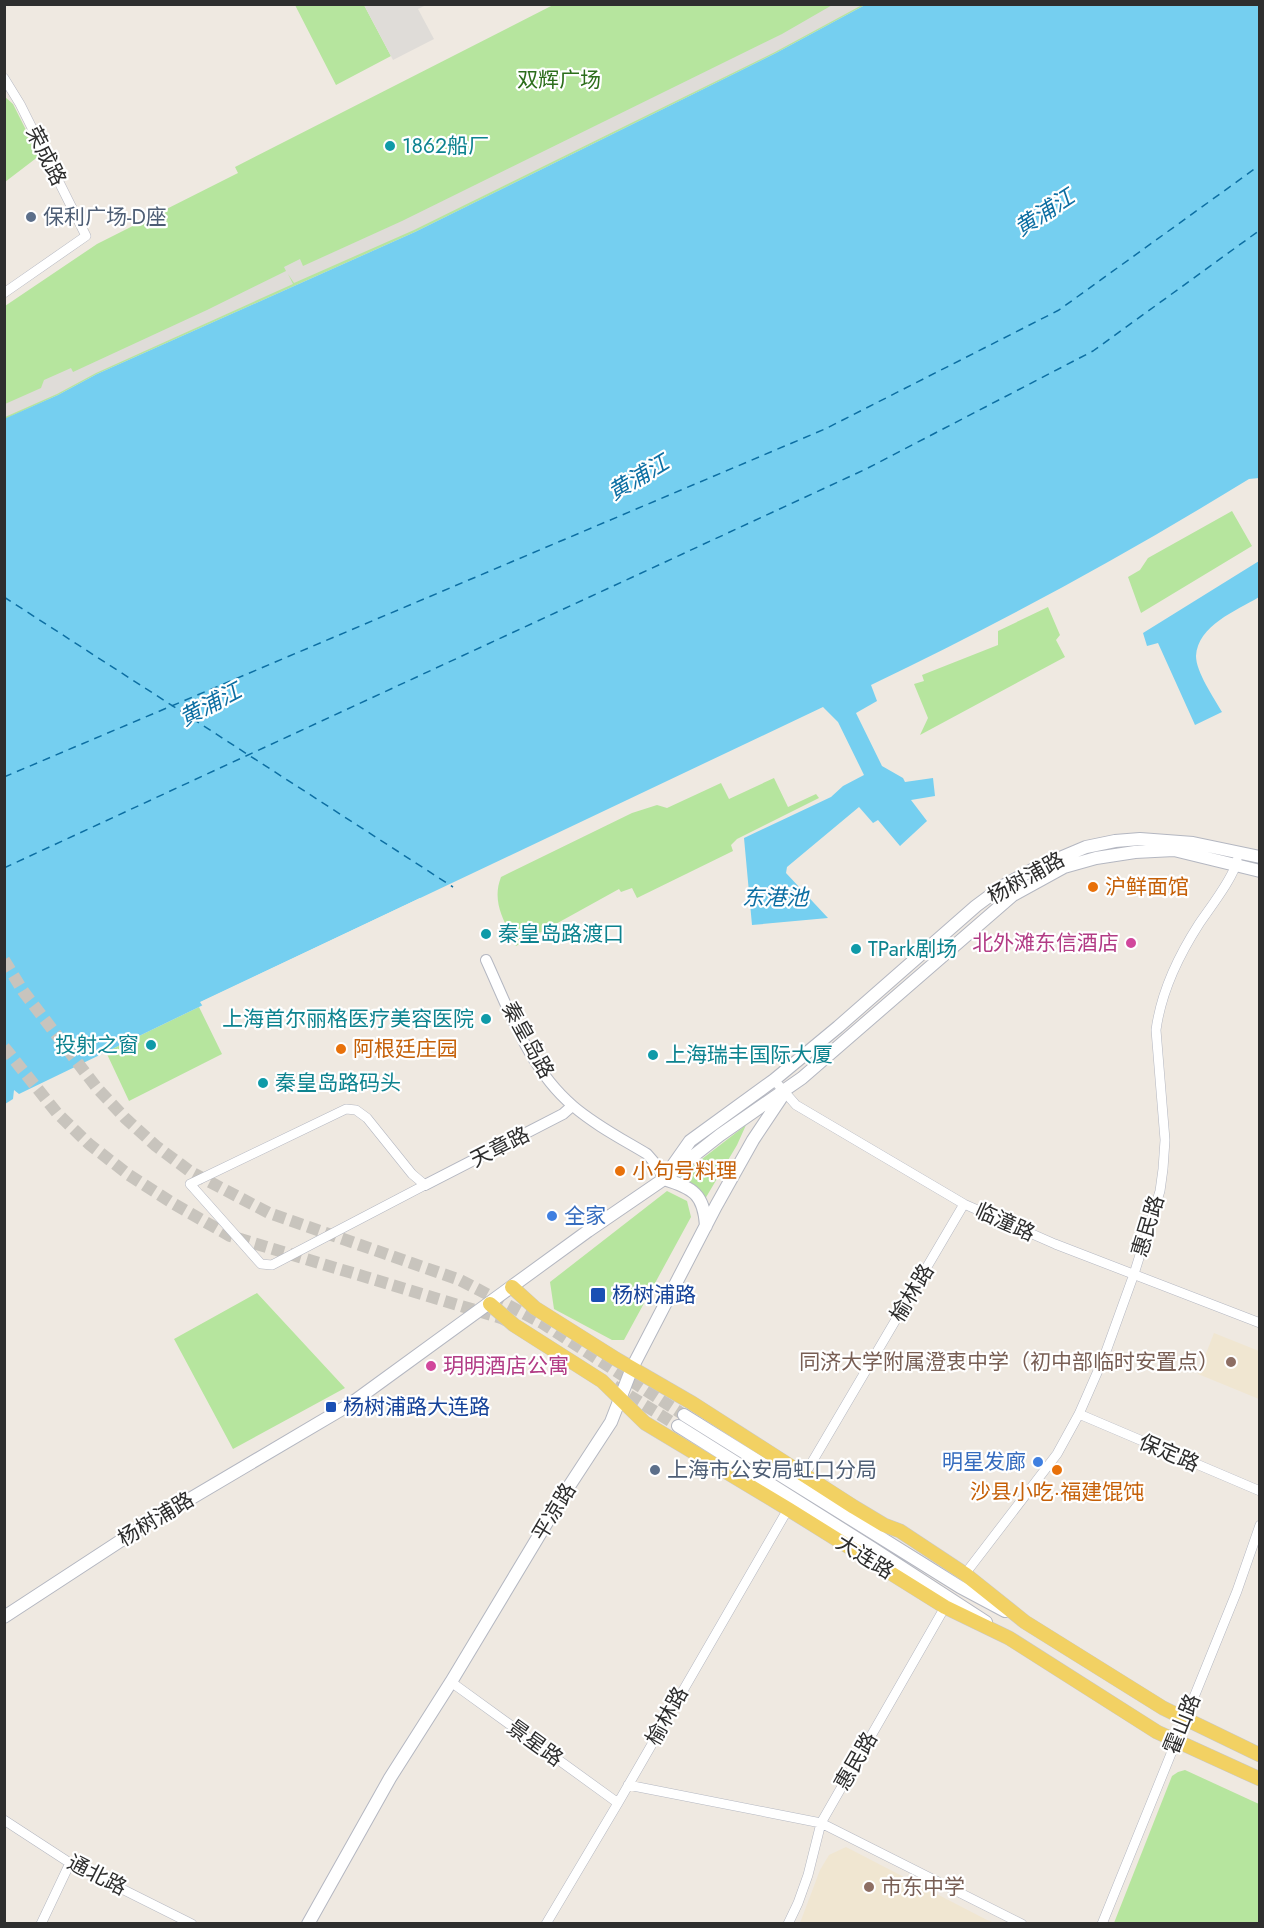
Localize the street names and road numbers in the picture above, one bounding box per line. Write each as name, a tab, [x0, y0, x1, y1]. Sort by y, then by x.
street label: 荣成路	[18, 121, 74, 191]
street label: 杨树浦路	[982, 845, 1070, 911]
street label: 秦皇岛路	[495, 996, 561, 1084]
street label: 天章路	[465, 1119, 535, 1175]
street label: 惠民路	[1124, 1191, 1172, 1261]
street label: 临潼路	[970, 1195, 1040, 1249]
street label: 榆林路	[883, 1258, 941, 1328]
street label: 保定路	[1134, 1427, 1204, 1479]
street label: 平凉路	[525, 1477, 583, 1547]
street label: 杨树浦路	[112, 1485, 200, 1553]
street label: 大连路	[830, 1528, 900, 1586]
street label: 榆林路	[639, 1681, 695, 1751]
street label: 霍山路	[1156, 1689, 1208, 1759]
street label: 景星路	[501, 1712, 569, 1774]
street label: 惠民路	[827, 1726, 885, 1796]
street label: 通北路	[62, 1847, 132, 1903]

